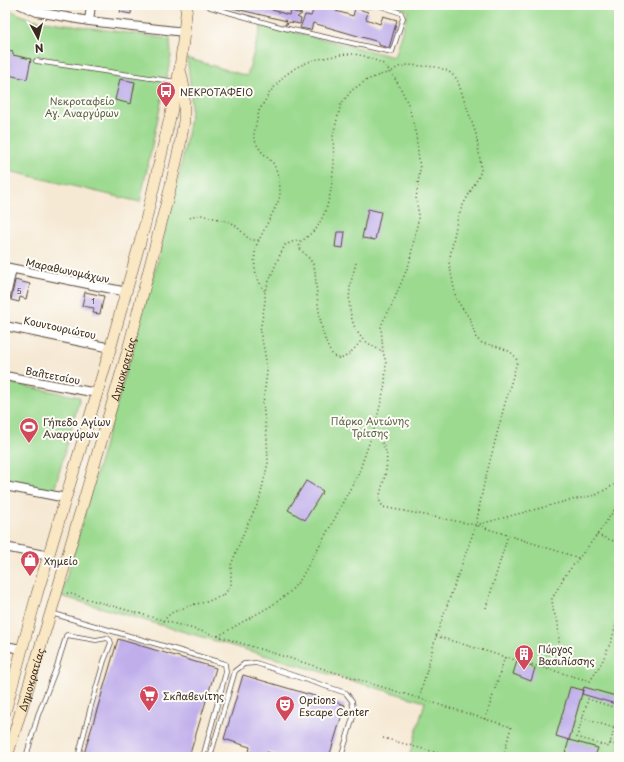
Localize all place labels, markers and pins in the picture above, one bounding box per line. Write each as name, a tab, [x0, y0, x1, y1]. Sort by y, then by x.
bus stop icon: ΝΕΚΡΟΤΑΦΕΙΟ	[155, 80, 177, 108]
place label: ΝΕΚΡΟΤΑΦΕΙΟ	[180, 84, 253, 99]
place label: Γήπεδο Αγίων Αναργύρων	[43, 414, 111, 442]
sports icon: Γήπεδο Αγίων Αναργύρων	[18, 416, 40, 444]
shop icon: Χημείο	[19, 549, 41, 577]
place label: Χημείο	[44, 553, 78, 568]
place label: Πύργος Βασιλίσσης	[538, 641, 595, 668]
building icon: Πύργος Βασιλίσσης	[513, 643, 535, 671]
supermarket icon: Σκλαβενίτης	[138, 684, 160, 712]
place label: Σκλαβενίτης	[163, 688, 224, 703]
place label: Options Escape Center	[299, 692, 369, 719]
theatre icon: Options Escape Center	[274, 694, 296, 722]

